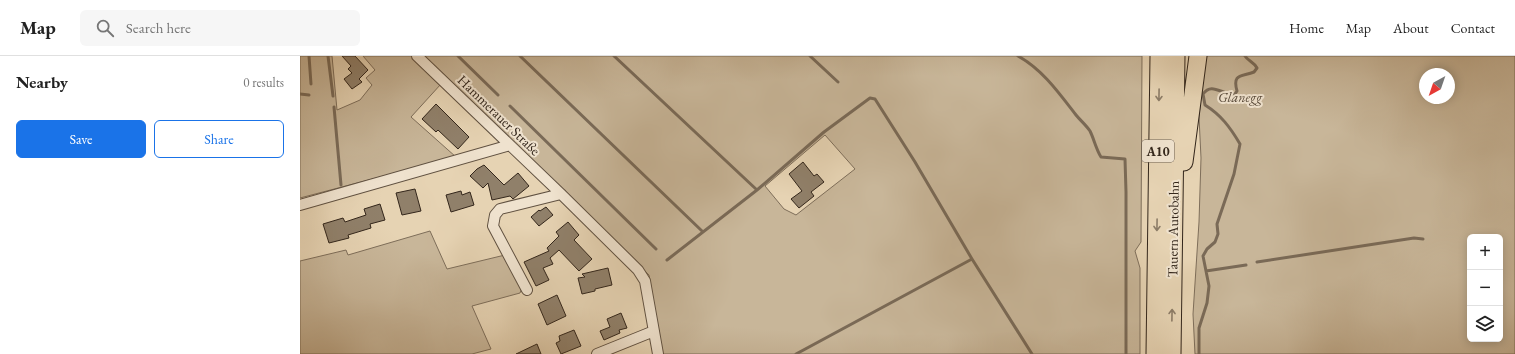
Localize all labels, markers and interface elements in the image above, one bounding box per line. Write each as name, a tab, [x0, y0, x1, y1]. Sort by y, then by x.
search box	[80, 10, 360, 46]
text: Map	[20, 15, 56, 40]
icon: search	[94, 17, 116, 39]
text: Search here	[126, 18, 191, 37]
text: Home	[1289, 19, 1324, 37]
text: Map	[1346, 19, 1371, 37]
text: About	[1393, 19, 1429, 37]
text: Contact	[1451, 19, 1495, 37]
north arrow	[1419, 68, 1455, 104]
text: Nearby	[16, 71, 68, 93]
street label: Hammerauer Straße	[454, 71, 545, 160]
text: 0 results	[243, 74, 284, 91]
one-way arrow	[1155, 88, 1163, 101]
park label: Glanegg	[1218, 88, 1263, 106]
button: Save	[16, 120, 146, 158]
button: Share	[154, 120, 284, 158]
road number: A10	[1142, 140, 1174, 162]
street label: Tauern Autobahn	[1163, 180, 1183, 278]
one-way arrow	[1153, 218, 1161, 231]
map controls	[1467, 234, 1503, 342]
button: +	[1467, 234, 1503, 270]
button: −	[1467, 270, 1503, 306]
button: layers	[1467, 306, 1503, 342]
one-way arrow	[1168, 309, 1176, 322]

